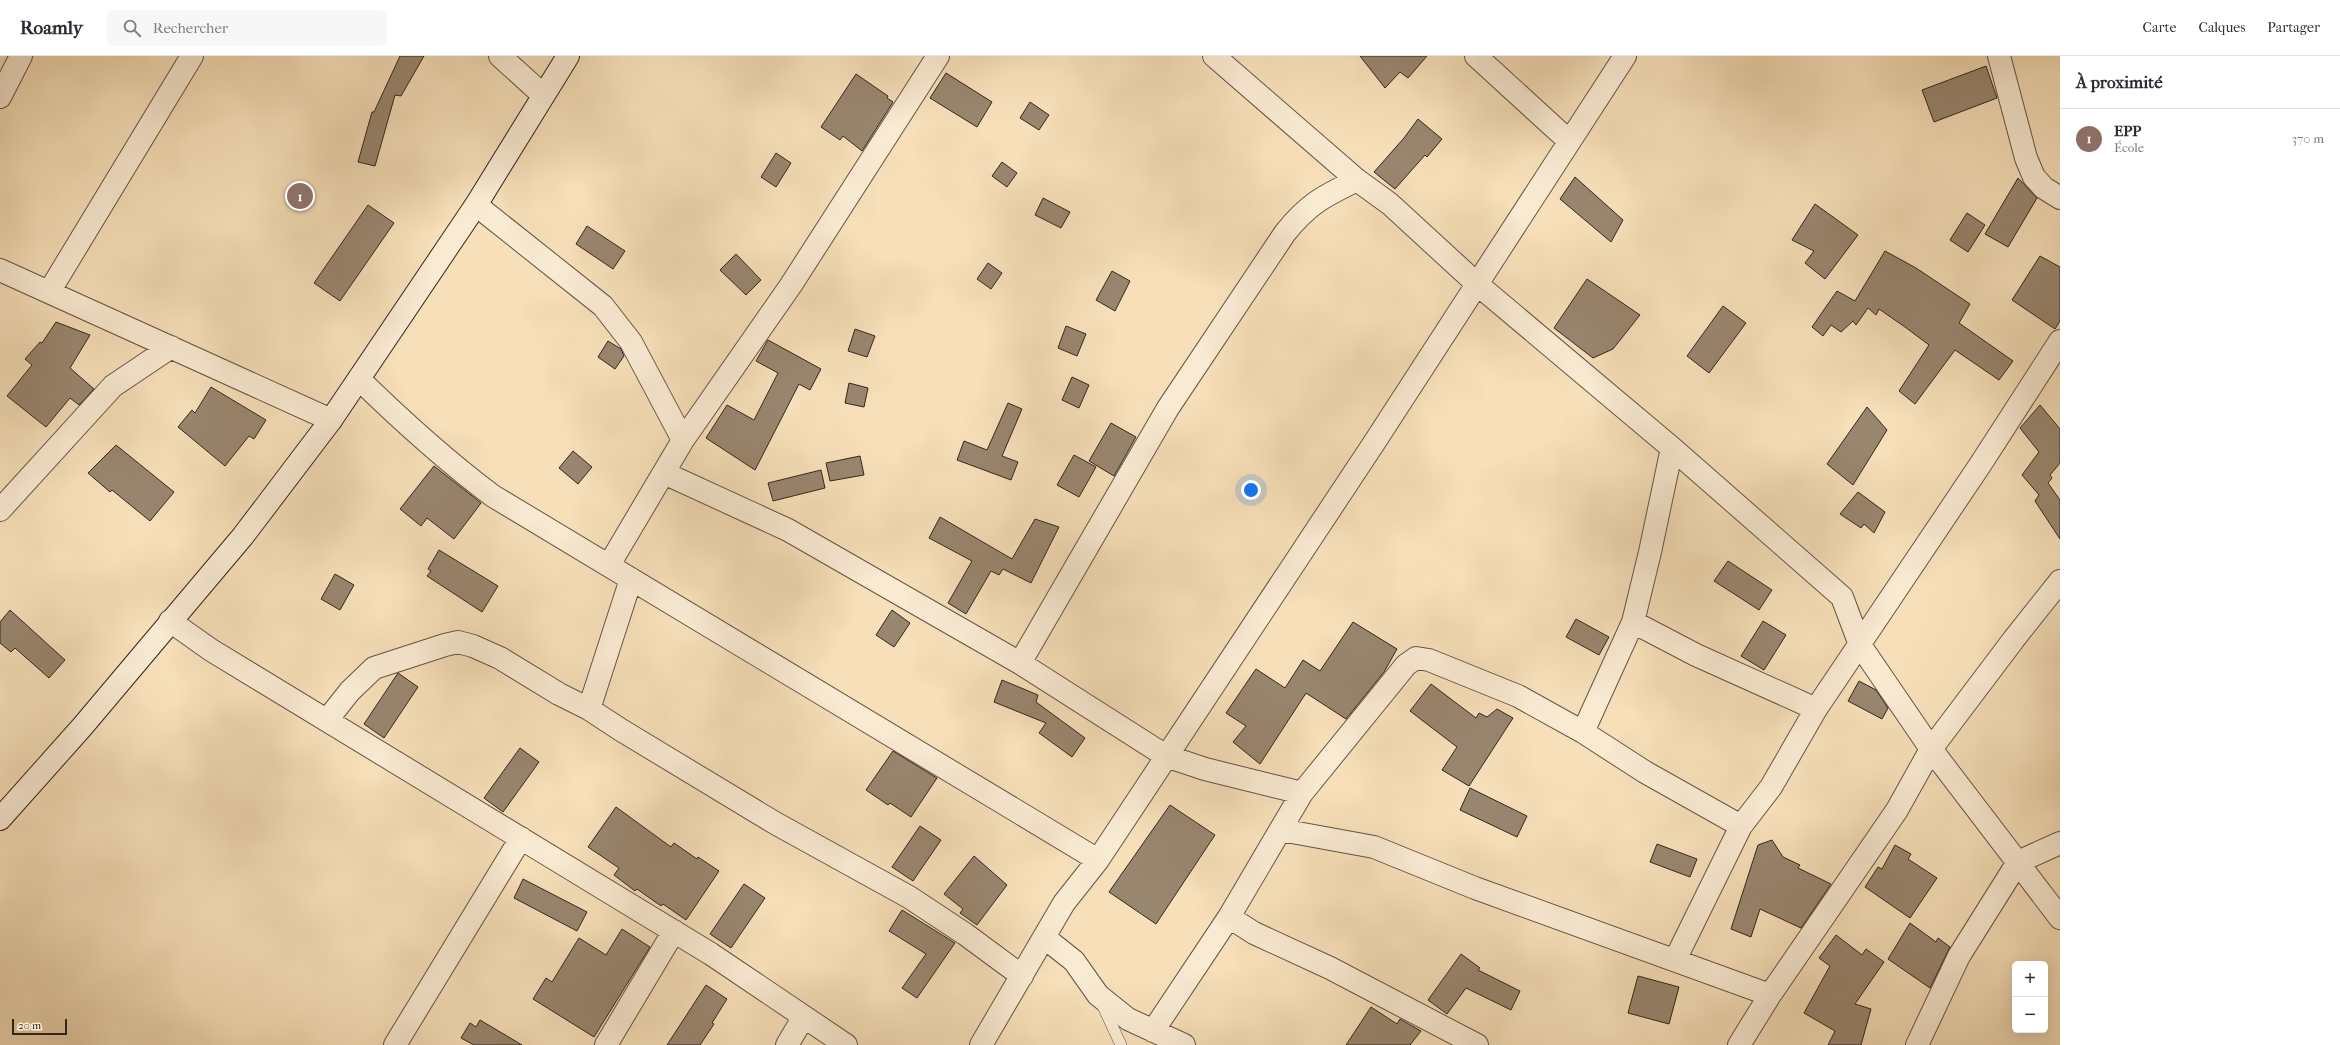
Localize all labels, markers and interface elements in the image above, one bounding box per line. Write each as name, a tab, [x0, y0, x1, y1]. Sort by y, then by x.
search box	[107, 10, 387, 46]
text: Roamly	[20, 17, 83, 39]
icon: search	[121, 17, 143, 39]
text: Rechercher	[153, 19, 228, 37]
text: Carte	[2143, 19, 2176, 36]
text: Calques	[2198, 19, 2245, 36]
text: Partager	[2267, 19, 2320, 36]
text: À proximité	[2076, 72, 2163, 92]
text: EPP	[2114, 122, 2141, 140]
text: 1	[2087, 131, 2091, 146]
text: 370 m	[2292, 131, 2324, 146]
text: École	[2114, 140, 2144, 155]
pin: 1	[287, 181, 313, 211]
your location	[1241, 480, 1261, 500]
map controls	[2012, 961, 2048, 1033]
button: +	[2012, 961, 2048, 997]
button: −	[2012, 997, 2048, 1033]
scale bar	[12, 1017, 67, 1036]
text: 20 m	[18, 1019, 41, 1032]

